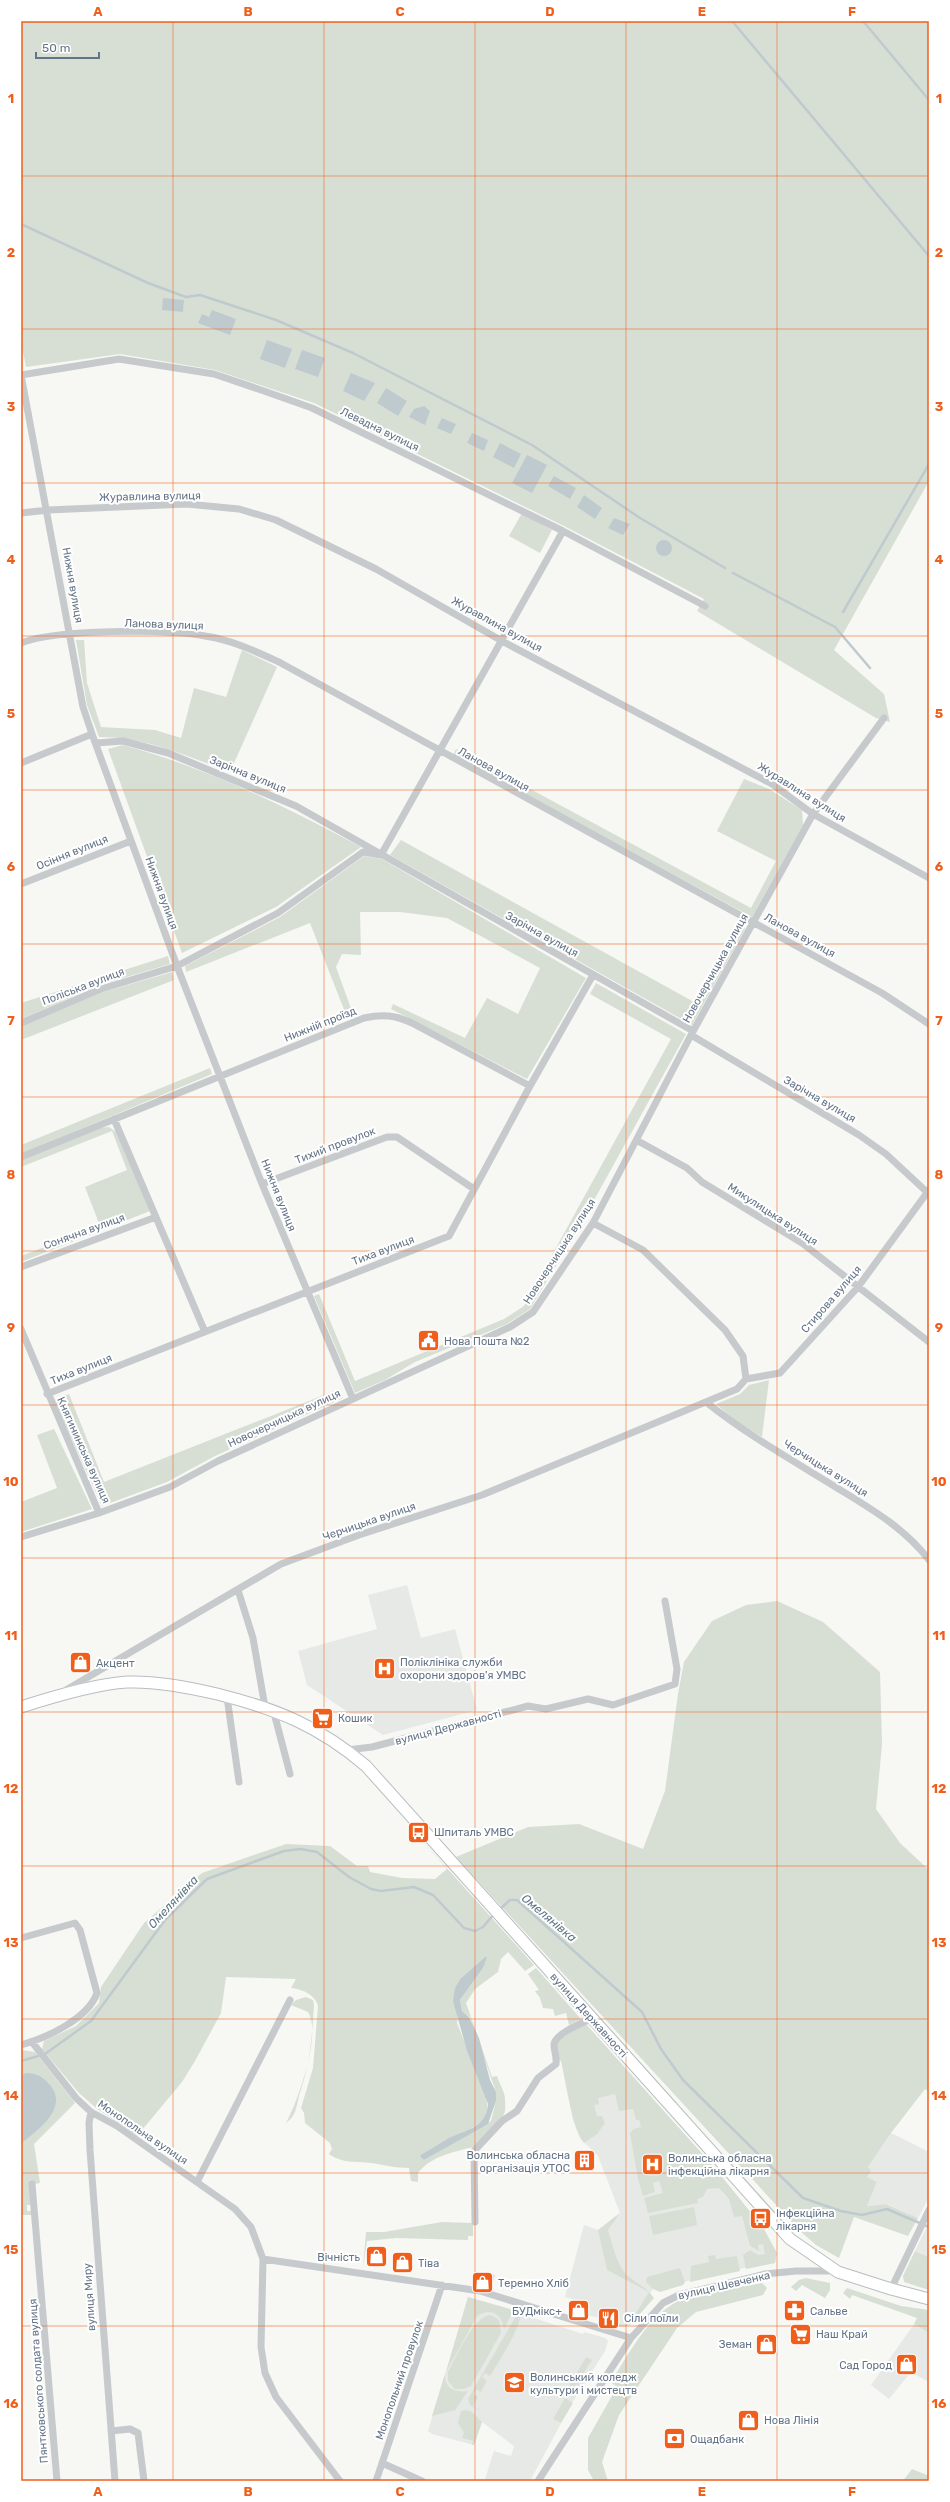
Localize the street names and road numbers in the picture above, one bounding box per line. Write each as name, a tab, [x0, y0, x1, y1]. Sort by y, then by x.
street label: Левадна вулиця	[338, 405, 421, 454]
street label: Журавлина вулиця	[99, 489, 201, 504]
street label: Нижня вулиця	[59, 546, 86, 624]
street label: Журавлина вулиця	[449, 594, 545, 655]
street label: Ланова вулиця	[124, 617, 204, 632]
street label: Ланова вулиця	[456, 744, 532, 794]
street label: Зарічна вулиця	[208, 753, 288, 796]
street label: Журавлина вулиця	[755, 760, 848, 825]
street label: Осіння вулиця	[35, 832, 110, 873]
street label: Нижня вулиця	[142, 855, 181, 931]
street label: Зарічна вулиця	[503, 909, 580, 960]
street label: Ланова вулиця	[762, 910, 838, 960]
street label: Новочерчицька вулиця	[680, 911, 751, 1025]
street label: Поліська вулиця	[40, 965, 126, 1008]
street label: Нижній проїзд	[282, 1004, 358, 1045]
street label: Зарічна вулиця	[781, 1073, 858, 1125]
street label: Тихий провулок	[293, 1124, 377, 1167]
street label: Нижня вулиця	[258, 1157, 299, 1233]
street label: Микулицька вулиця	[725, 1180, 820, 1248]
street label: Новочерчицька вулиця	[521, 1196, 598, 1306]
street label: Сонячна вулиця	[42, 1211, 127, 1252]
street label: Тиха вулиця	[350, 1233, 416, 1268]
street label: Стирова вулиця	[799, 1263, 864, 1336]
street label: Тиха вулиця	[48, 1351, 114, 1388]
street label: Новочерчицька вулиця	[226, 1387, 343, 1450]
street label: Княгининська вулиця	[54, 1395, 113, 1505]
street label: Черчицька вулиця	[781, 1437, 870, 1500]
street label: Черчицька вулиця	[321, 1499, 417, 1543]
street label: вулиця Державності	[394, 1707, 503, 1748]
street label: вулиця Державності	[547, 1970, 630, 2060]
street label: Монопольна вулиця	[95, 2097, 190, 2167]
street label: вулиця Миру	[81, 2262, 98, 2331]
street label: вулиця Шевченка	[677, 2269, 771, 2302]
street label: Пянтковського солдата вулиця	[26, 2298, 51, 2464]
street label: Монопольний провулок	[373, 2319, 426, 2442]

